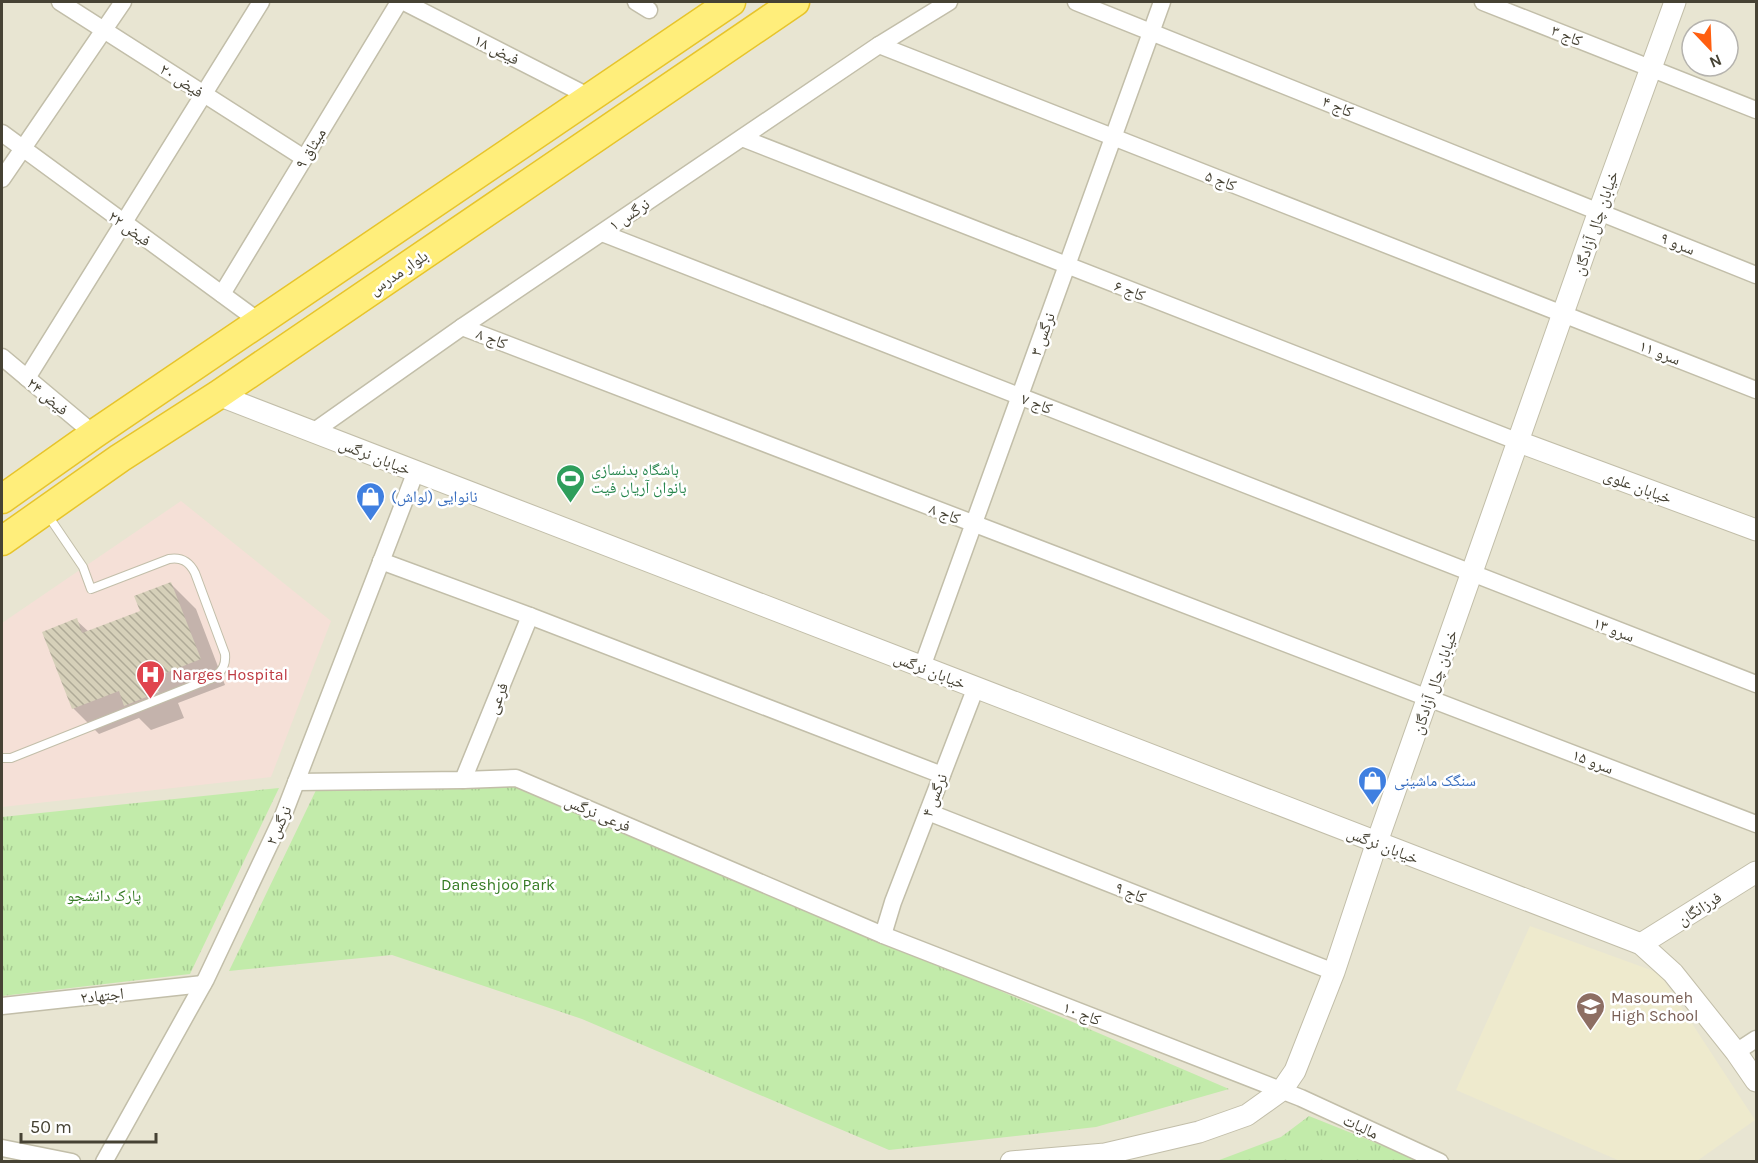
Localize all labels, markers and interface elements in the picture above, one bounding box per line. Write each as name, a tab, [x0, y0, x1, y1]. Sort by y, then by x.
north arrow	[1680, 18, 1740, 78]
street label: کاج ۳	[1548, 21, 1585, 51]
street label: فیض ۱۸	[471, 30, 523, 70]
text: N	[1707, 50, 1725, 72]
street label: فیض ۲۰	[156, 59, 207, 102]
street label: کاج ۴	[1319, 92, 1356, 122]
street label: میثاق ۹	[291, 124, 331, 173]
street label: کاج ۵	[1202, 166, 1239, 196]
street label: خیابان چال آزادگان	[1569, 168, 1623, 278]
street label: نرگس ۱	[605, 194, 654, 236]
street label: فیض ۲۲	[104, 207, 155, 251]
street label: سرو ۹	[1658, 228, 1698, 259]
street label: بلوار مدرس	[365, 246, 432, 300]
street label: کاج ۶	[1111, 276, 1148, 306]
street label: نرگس ۳	[1026, 310, 1060, 359]
street label: کاج ۸	[473, 324, 510, 354]
street label: سرو ۱۱	[1637, 336, 1683, 369]
street label: فیض ۲۴	[22, 374, 72, 420]
street label: کاج ۷	[1018, 389, 1055, 419]
street label: خیابان نرگس	[336, 434, 413, 480]
place label: باشگاه بدنسازی بانوان آریان فیت	[591, 460, 687, 498]
sports icon: باشگاه بدنسازی بانوان آریان فیت	[554, 462, 586, 504]
street label: خیابان علوی	[1601, 465, 1674, 508]
shop icon: نانوایی (لواش)	[354, 480, 386, 522]
place label: نانوایی (لواش)	[391, 487, 478, 507]
street label: کاج ۸	[926, 499, 963, 529]
street label: سرو ۱۳	[1591, 613, 1637, 646]
street label: خیابان چال آزادگان	[1408, 627, 1462, 737]
street label: خیابان نرگس	[891, 648, 968, 694]
hospital icon: Narges Hospital	[135, 658, 167, 700]
place label: Narges Hospital	[172, 665, 288, 684]
street label: فرعی	[483, 680, 513, 717]
street label: سرو ۱۵	[1570, 745, 1616, 778]
shop icon: سنگک ماشینی	[1357, 764, 1389, 806]
street label: نرگس ۴	[918, 771, 952, 820]
place label: سنگک ماشینی	[1394, 771, 1476, 791]
street label: فرعی نرگس	[562, 791, 634, 837]
street label: نرگس۲	[261, 803, 296, 848]
street label: خیابان نرگس	[1344, 823, 1421, 869]
park label: Daneshjoo Park	[441, 875, 555, 894]
street label: کاج ۹	[1112, 878, 1149, 908]
park label: پارک دانشجو	[67, 886, 142, 905]
street label: فرزانگان	[1674, 888, 1725, 930]
street label: اجتهاد۲	[79, 984, 125, 1007]
place label: Masoumeh High School	[1611, 988, 1699, 1025]
school or university icon: Masoumeh High School	[1574, 990, 1606, 1032]
street label: کاج ۱۰	[1060, 998, 1104, 1030]
scale bar	[21, 1106, 156, 1144]
street label: مالیات	[1340, 1110, 1382, 1143]
text: 50 m	[30, 1116, 72, 1138]

